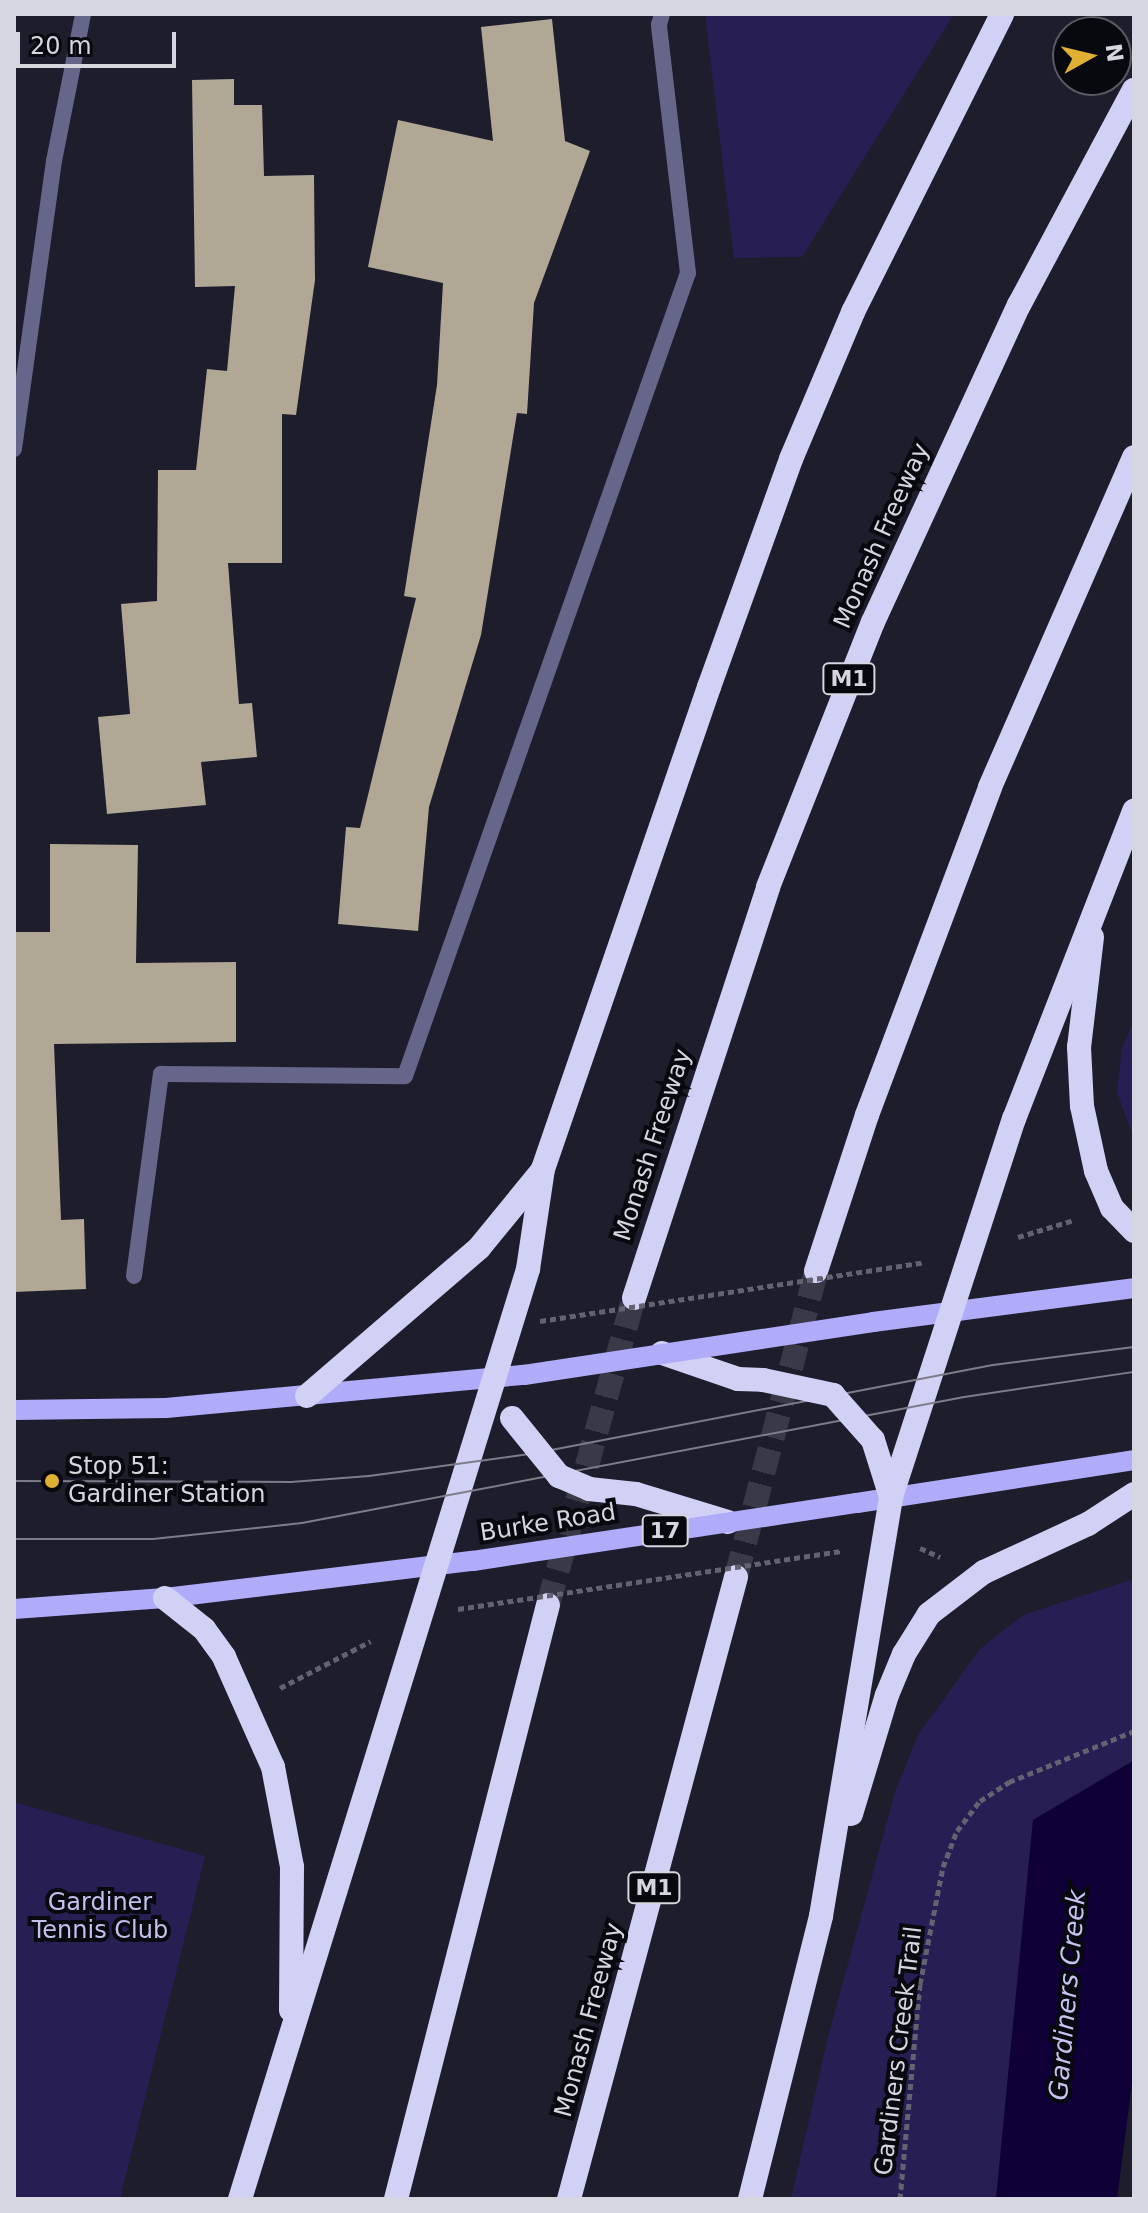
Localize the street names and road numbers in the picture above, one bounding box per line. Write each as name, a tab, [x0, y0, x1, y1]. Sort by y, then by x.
street label: Monash Freeway	[828, 439, 936, 633]
road number: M1	[821, 661, 877, 697]
street label: Monash Freeway	[608, 1045, 698, 1245]
street label: Burke Road	[478, 1498, 618, 1548]
road number: 17	[641, 1513, 689, 1549]
road number: M1	[626, 1870, 682, 1906]
street label: Monash Freeway	[549, 1920, 629, 2120]
street label: Gardiners Creek Trail	[869, 1925, 929, 2177]

